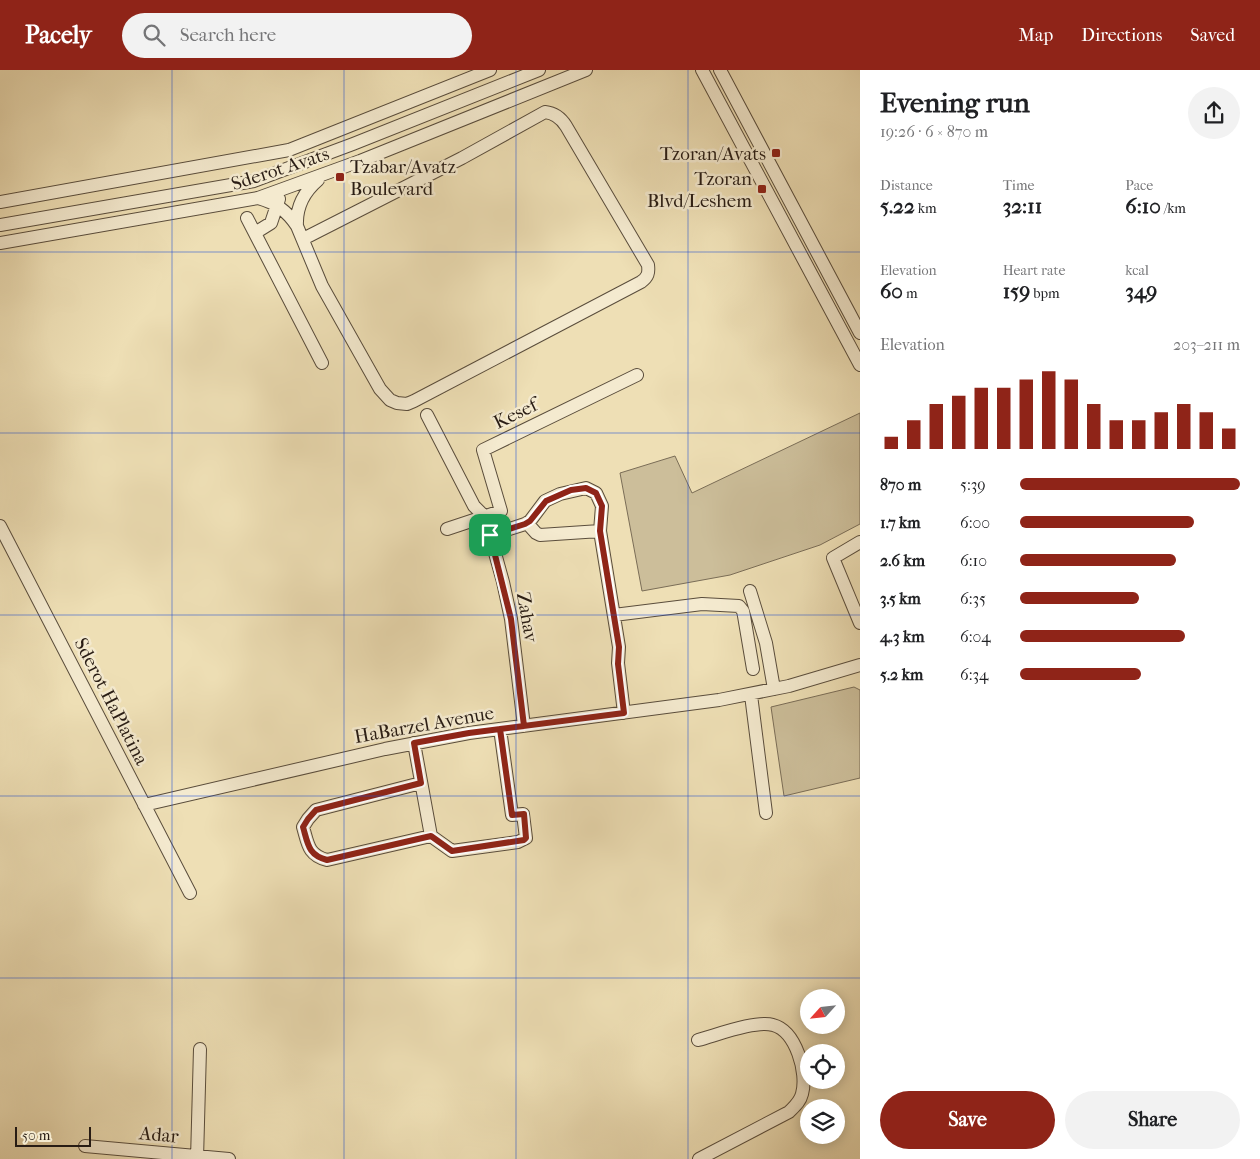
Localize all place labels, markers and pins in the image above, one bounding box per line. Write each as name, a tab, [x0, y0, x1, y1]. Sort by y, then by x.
place label: Tzoran/Avats	[660, 143, 766, 165]
marker: Tzoran/Avats	[770, 147, 782, 159]
place label: Tzabar/Avatz Boulevard	[350, 156, 456, 200]
place label: Tzoran Blvd/Leshem	[647, 168, 752, 212]
marker: Tzabar/Avatz Boulevard	[334, 171, 346, 183]
marker: Tzoran Blvd/Leshem	[756, 183, 768, 195]
pin	[469, 514, 511, 556]

